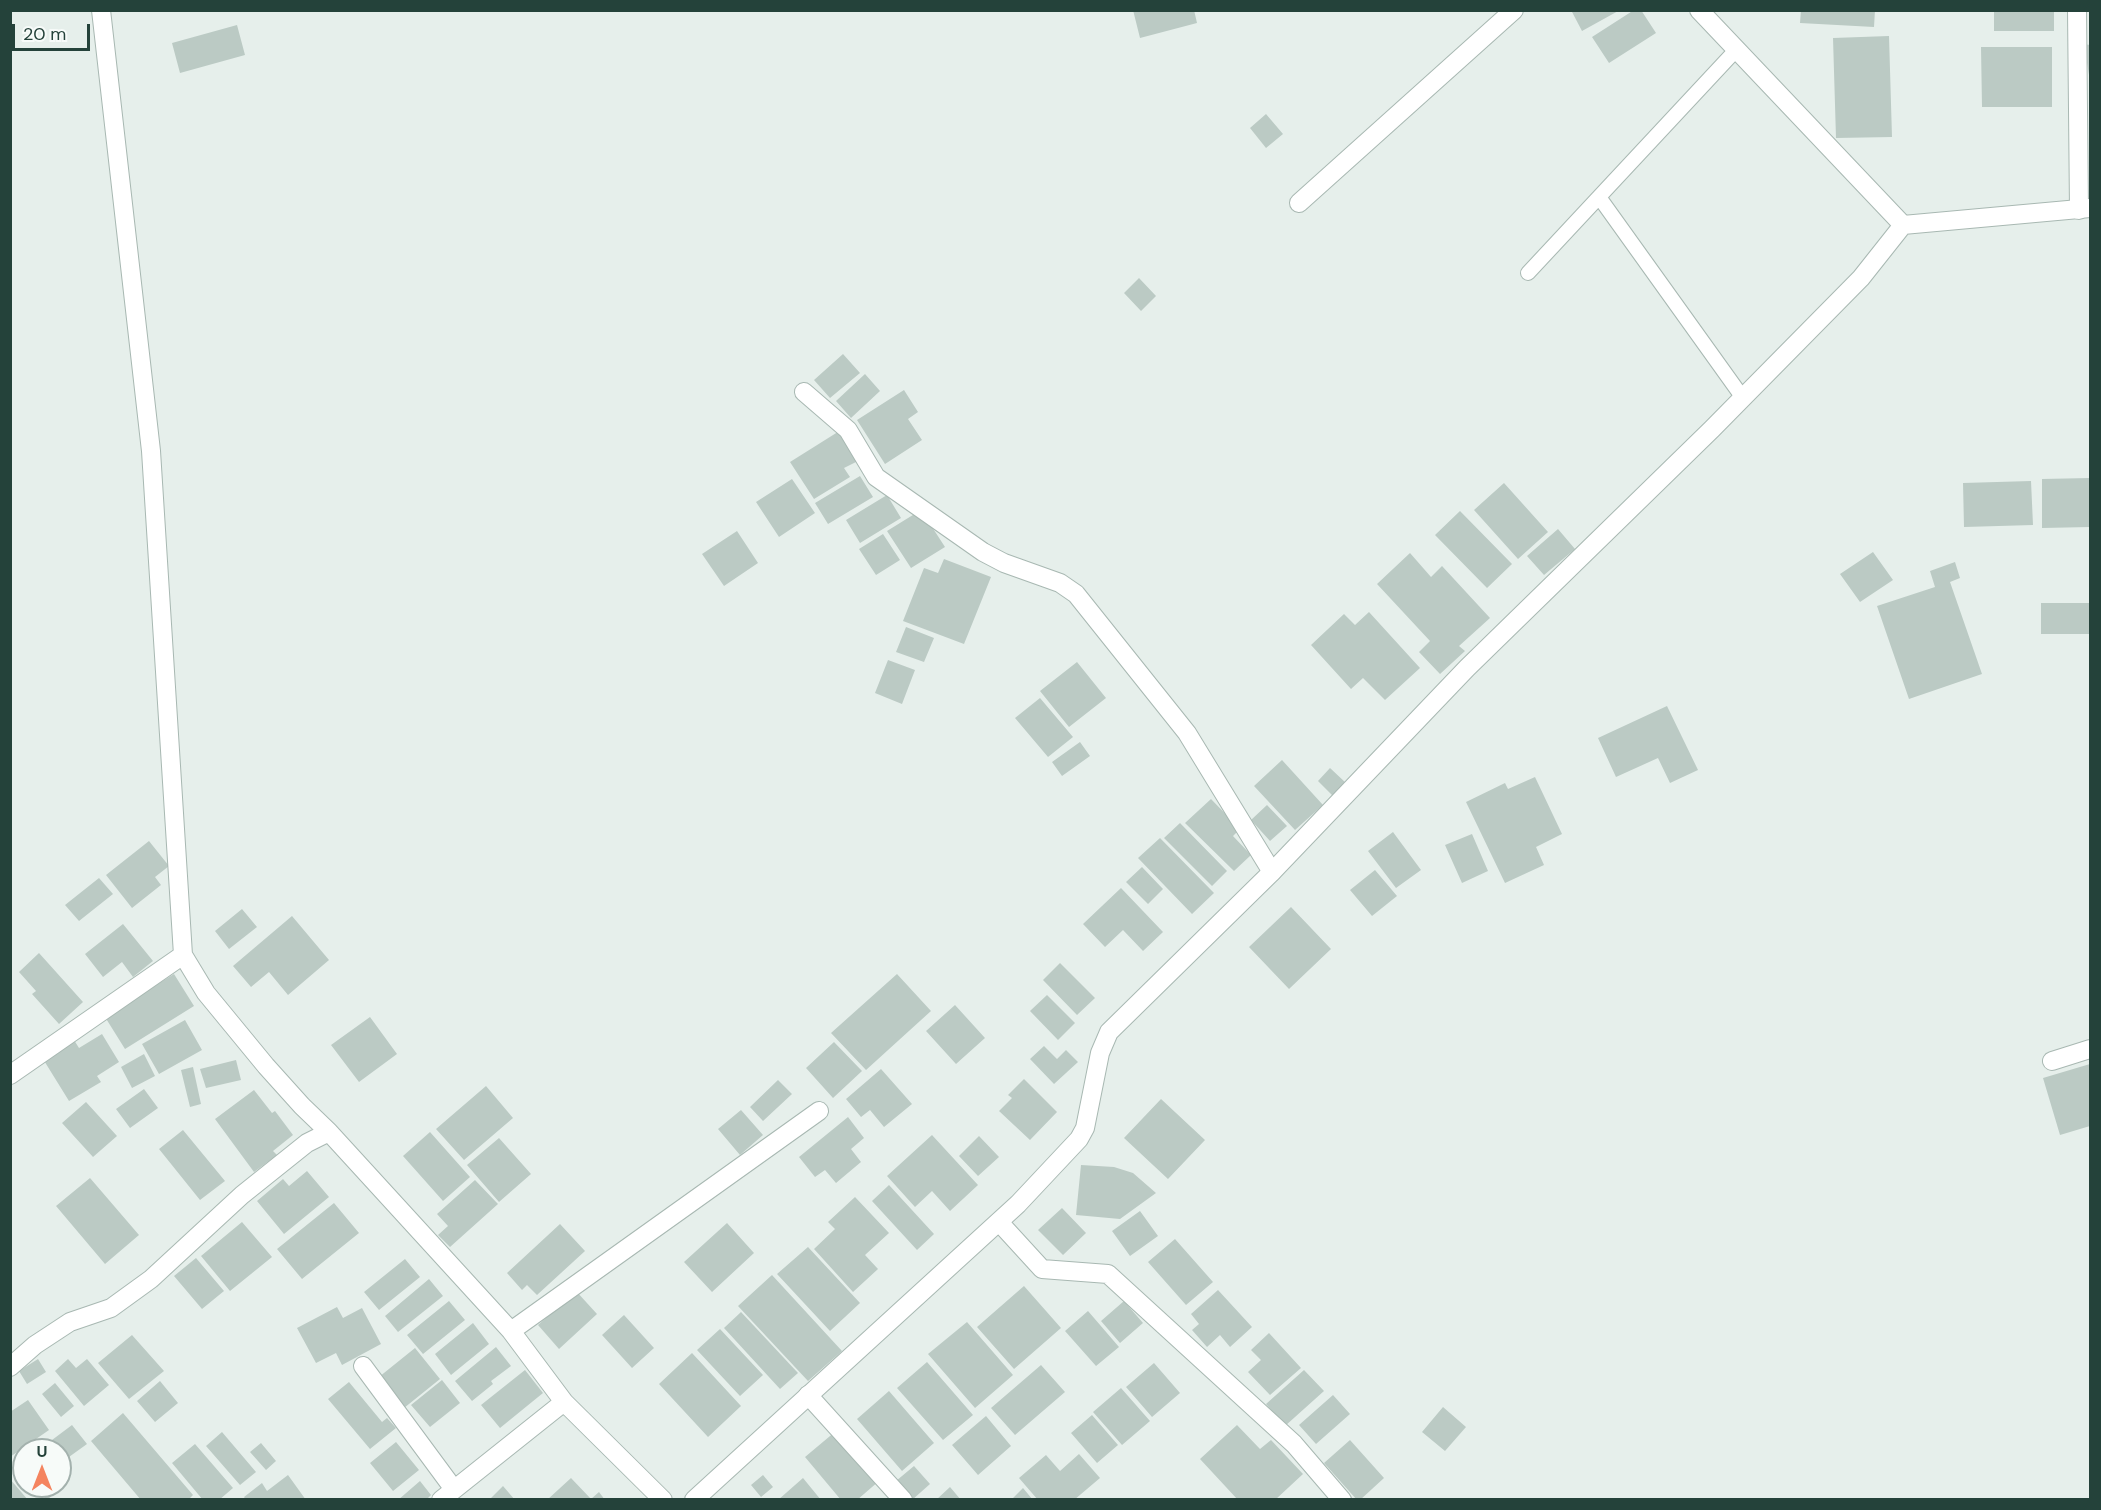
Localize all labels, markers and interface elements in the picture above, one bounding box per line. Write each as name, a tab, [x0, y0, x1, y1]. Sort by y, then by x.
scale bar	[15, 12, 93, 50]
text: 20 m	[23, 22, 66, 46]
north arrow	[12, 1438, 72, 1498]
text: U	[37, 1441, 47, 1462]

